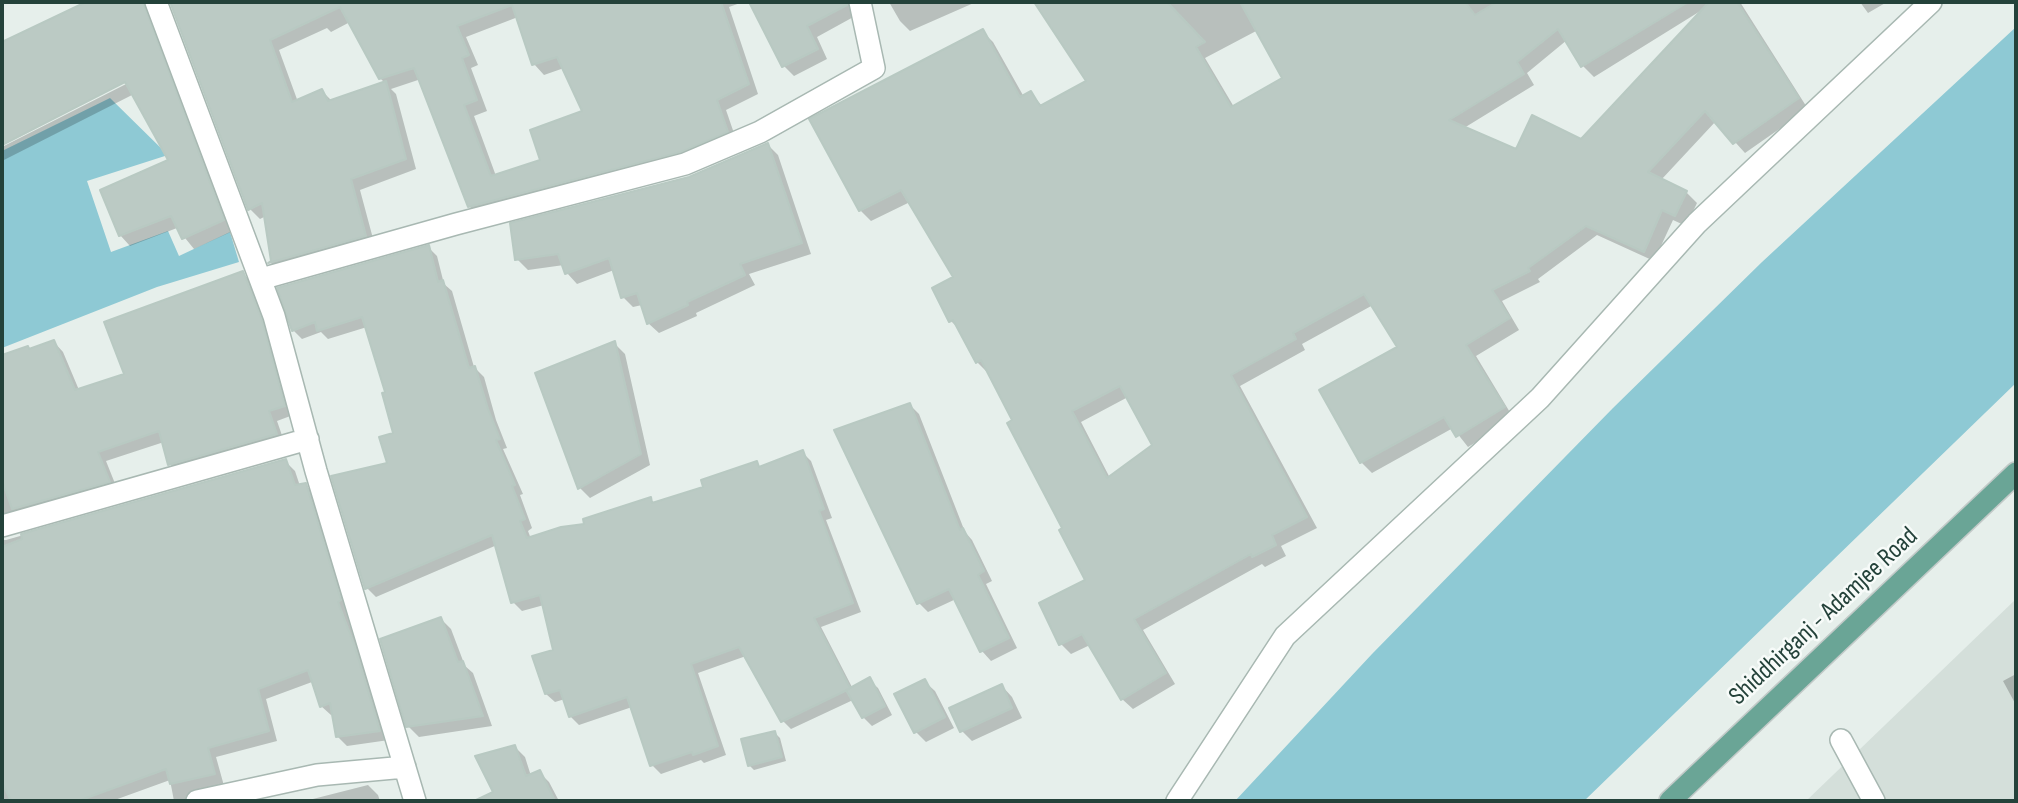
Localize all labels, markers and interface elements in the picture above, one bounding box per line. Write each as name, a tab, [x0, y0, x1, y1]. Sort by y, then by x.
street label: Shiddhirganj - Adamjee Road	[1723, 522, 1925, 712]

